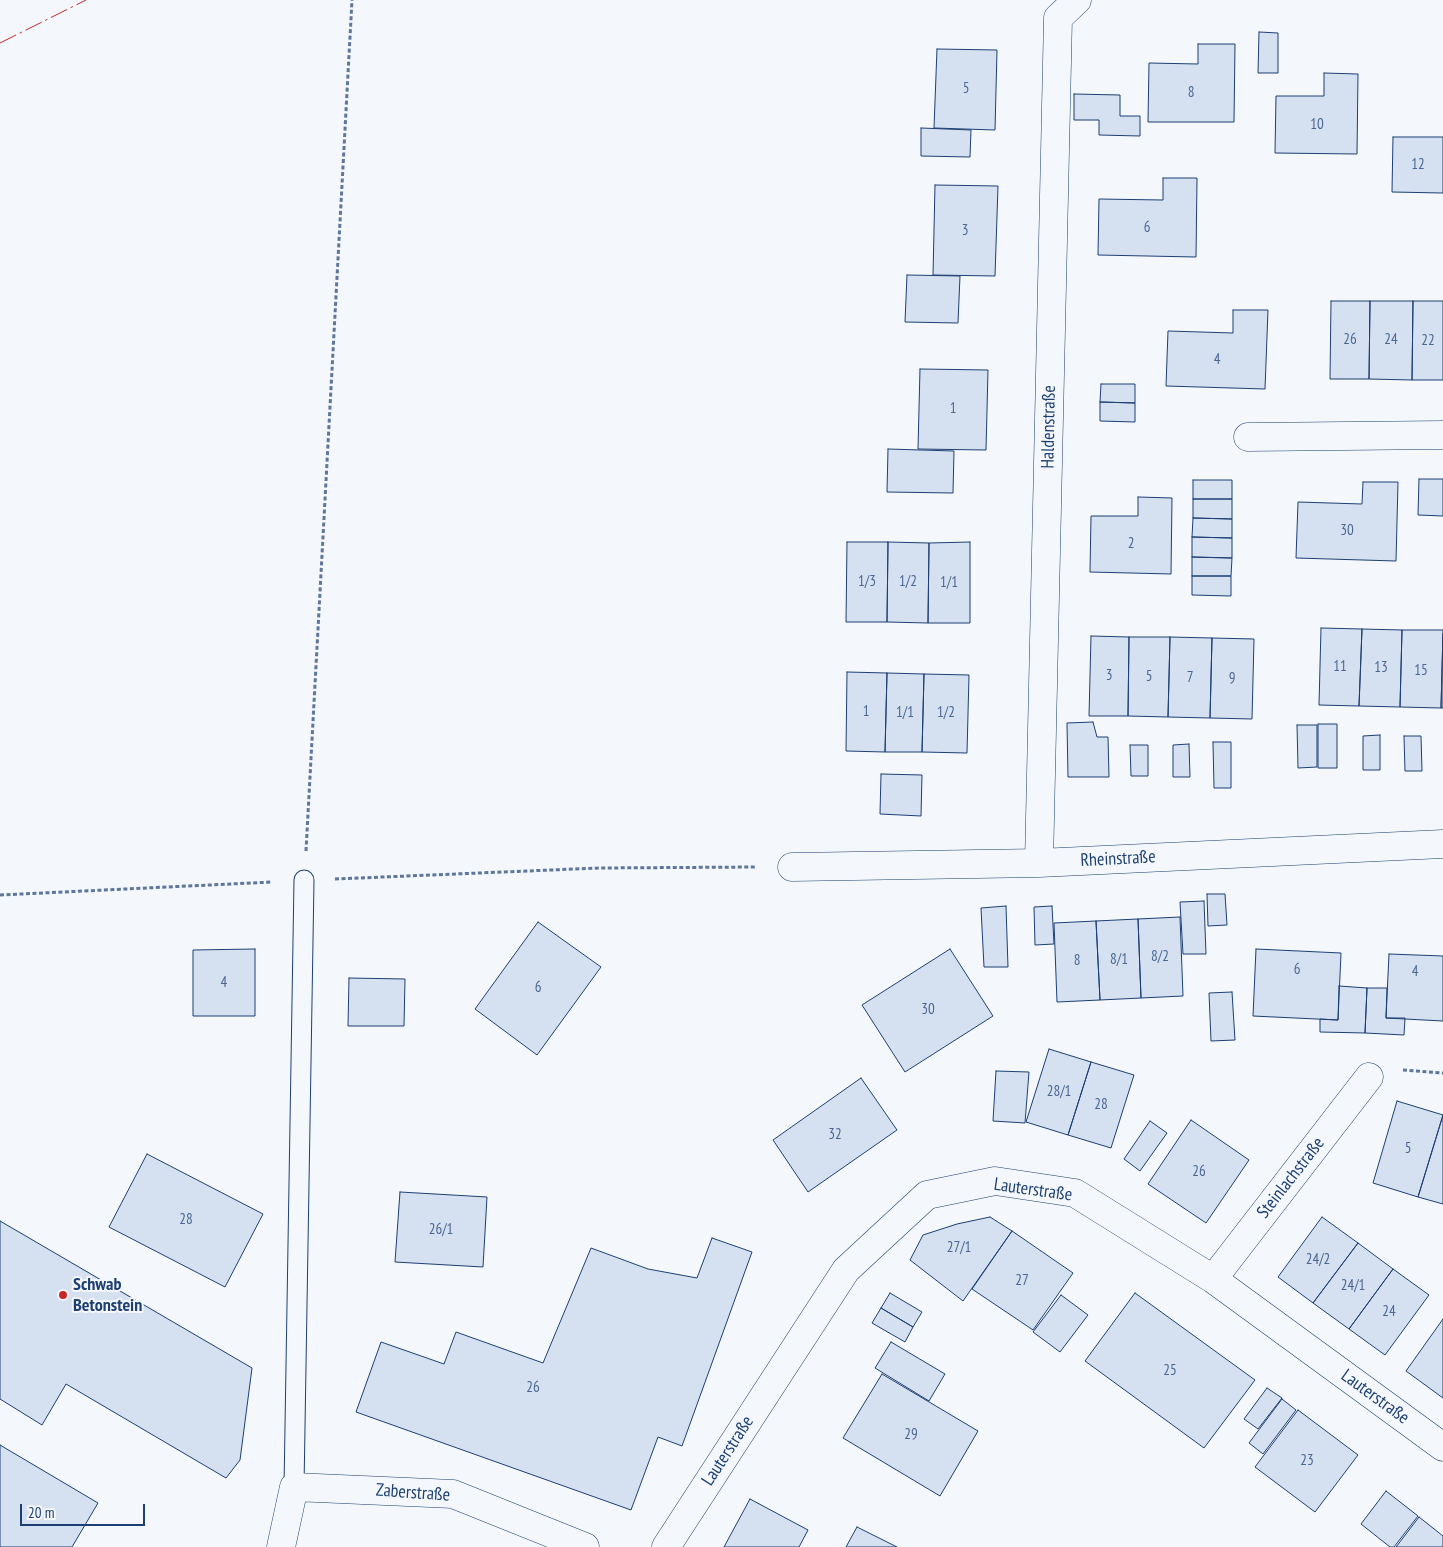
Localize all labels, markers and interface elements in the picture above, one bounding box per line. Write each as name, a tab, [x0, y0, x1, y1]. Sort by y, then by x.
house number: 5	[963, 80, 969, 98]
house number: 8	[1188, 84, 1194, 102]
house number: 10	[1310, 116, 1324, 134]
house number: 12	[1411, 156, 1425, 174]
house number: 6	[1144, 219, 1150, 237]
house number: 3	[962, 222, 968, 240]
house number: 26	[1343, 331, 1357, 349]
house number: 24	[1384, 331, 1398, 349]
house number: 22	[1421, 332, 1435, 350]
house number: 4	[1214, 351, 1220, 369]
street label: Haldenstraße	[1037, 385, 1061, 469]
house number: 1	[950, 400, 956, 418]
house number: 30	[1340, 522, 1354, 540]
house number: 2	[1128, 535, 1134, 553]
house number: 1/3	[858, 573, 876, 591]
house number: 1/2	[899, 573, 917, 591]
house number: 1/1	[940, 574, 958, 592]
house number: 11	[1333, 658, 1347, 676]
house number: 13	[1374, 659, 1388, 677]
house number: 15	[1414, 662, 1428, 680]
house number: 3	[1106, 667, 1112, 685]
house number: 5	[1146, 668, 1152, 686]
house number: 7	[1187, 669, 1193, 687]
house number: 9	[1229, 670, 1235, 688]
house number: 1	[863, 703, 869, 721]
house number: 1/1	[896, 704, 914, 722]
house number: 1/2	[937, 704, 955, 722]
street label: Rheinstraße	[1080, 846, 1156, 872]
house number: 8/2	[1151, 948, 1169, 966]
house number: 8/1	[1110, 951, 1128, 969]
house number: 8	[1074, 952, 1080, 970]
house number: 6	[1294, 961, 1300, 979]
house number: 4	[1412, 963, 1418, 981]
house number: 4	[221, 974, 227, 992]
house number: 6	[535, 979, 541, 997]
house number: 30	[921, 1001, 935, 1019]
house number: 28/1	[1047, 1083, 1071, 1101]
house number: 28	[1094, 1096, 1108, 1114]
house number: 32	[828, 1126, 842, 1144]
street label: Steinlachstraße	[1253, 1133, 1329, 1223]
house number: 5	[1405, 1140, 1411, 1158]
house number: 26	[1192, 1163, 1206, 1181]
street label: Lauterstraße	[992, 1174, 1074, 1206]
house number: 28	[179, 1211, 193, 1229]
house number: 26/1	[429, 1221, 453, 1239]
house number: 27/1	[947, 1239, 971, 1257]
house number: 24/2	[1306, 1251, 1330, 1269]
house number: 27	[1015, 1272, 1029, 1290]
place label: Schwab Betonstein	[73, 1274, 142, 1316]
house number: 24/1	[1341, 1277, 1365, 1295]
marker: Schwab Betonstein	[57, 1289, 69, 1301]
house number: 24	[1382, 1303, 1396, 1321]
house number: 25	[1163, 1362, 1177, 1380]
street label: Lauterstraße	[1337, 1365, 1413, 1429]
house number: 26	[526, 1379, 540, 1397]
street label: Lauterstraße	[697, 1412, 759, 1490]
house number: 29	[904, 1426, 918, 1444]
house number: 23	[1300, 1452, 1314, 1470]
street label: Zaberstraße	[375, 1480, 451, 1506]
scale bar	[22, 1494, 148, 1526]
text: 20 m	[28, 1503, 54, 1522]

